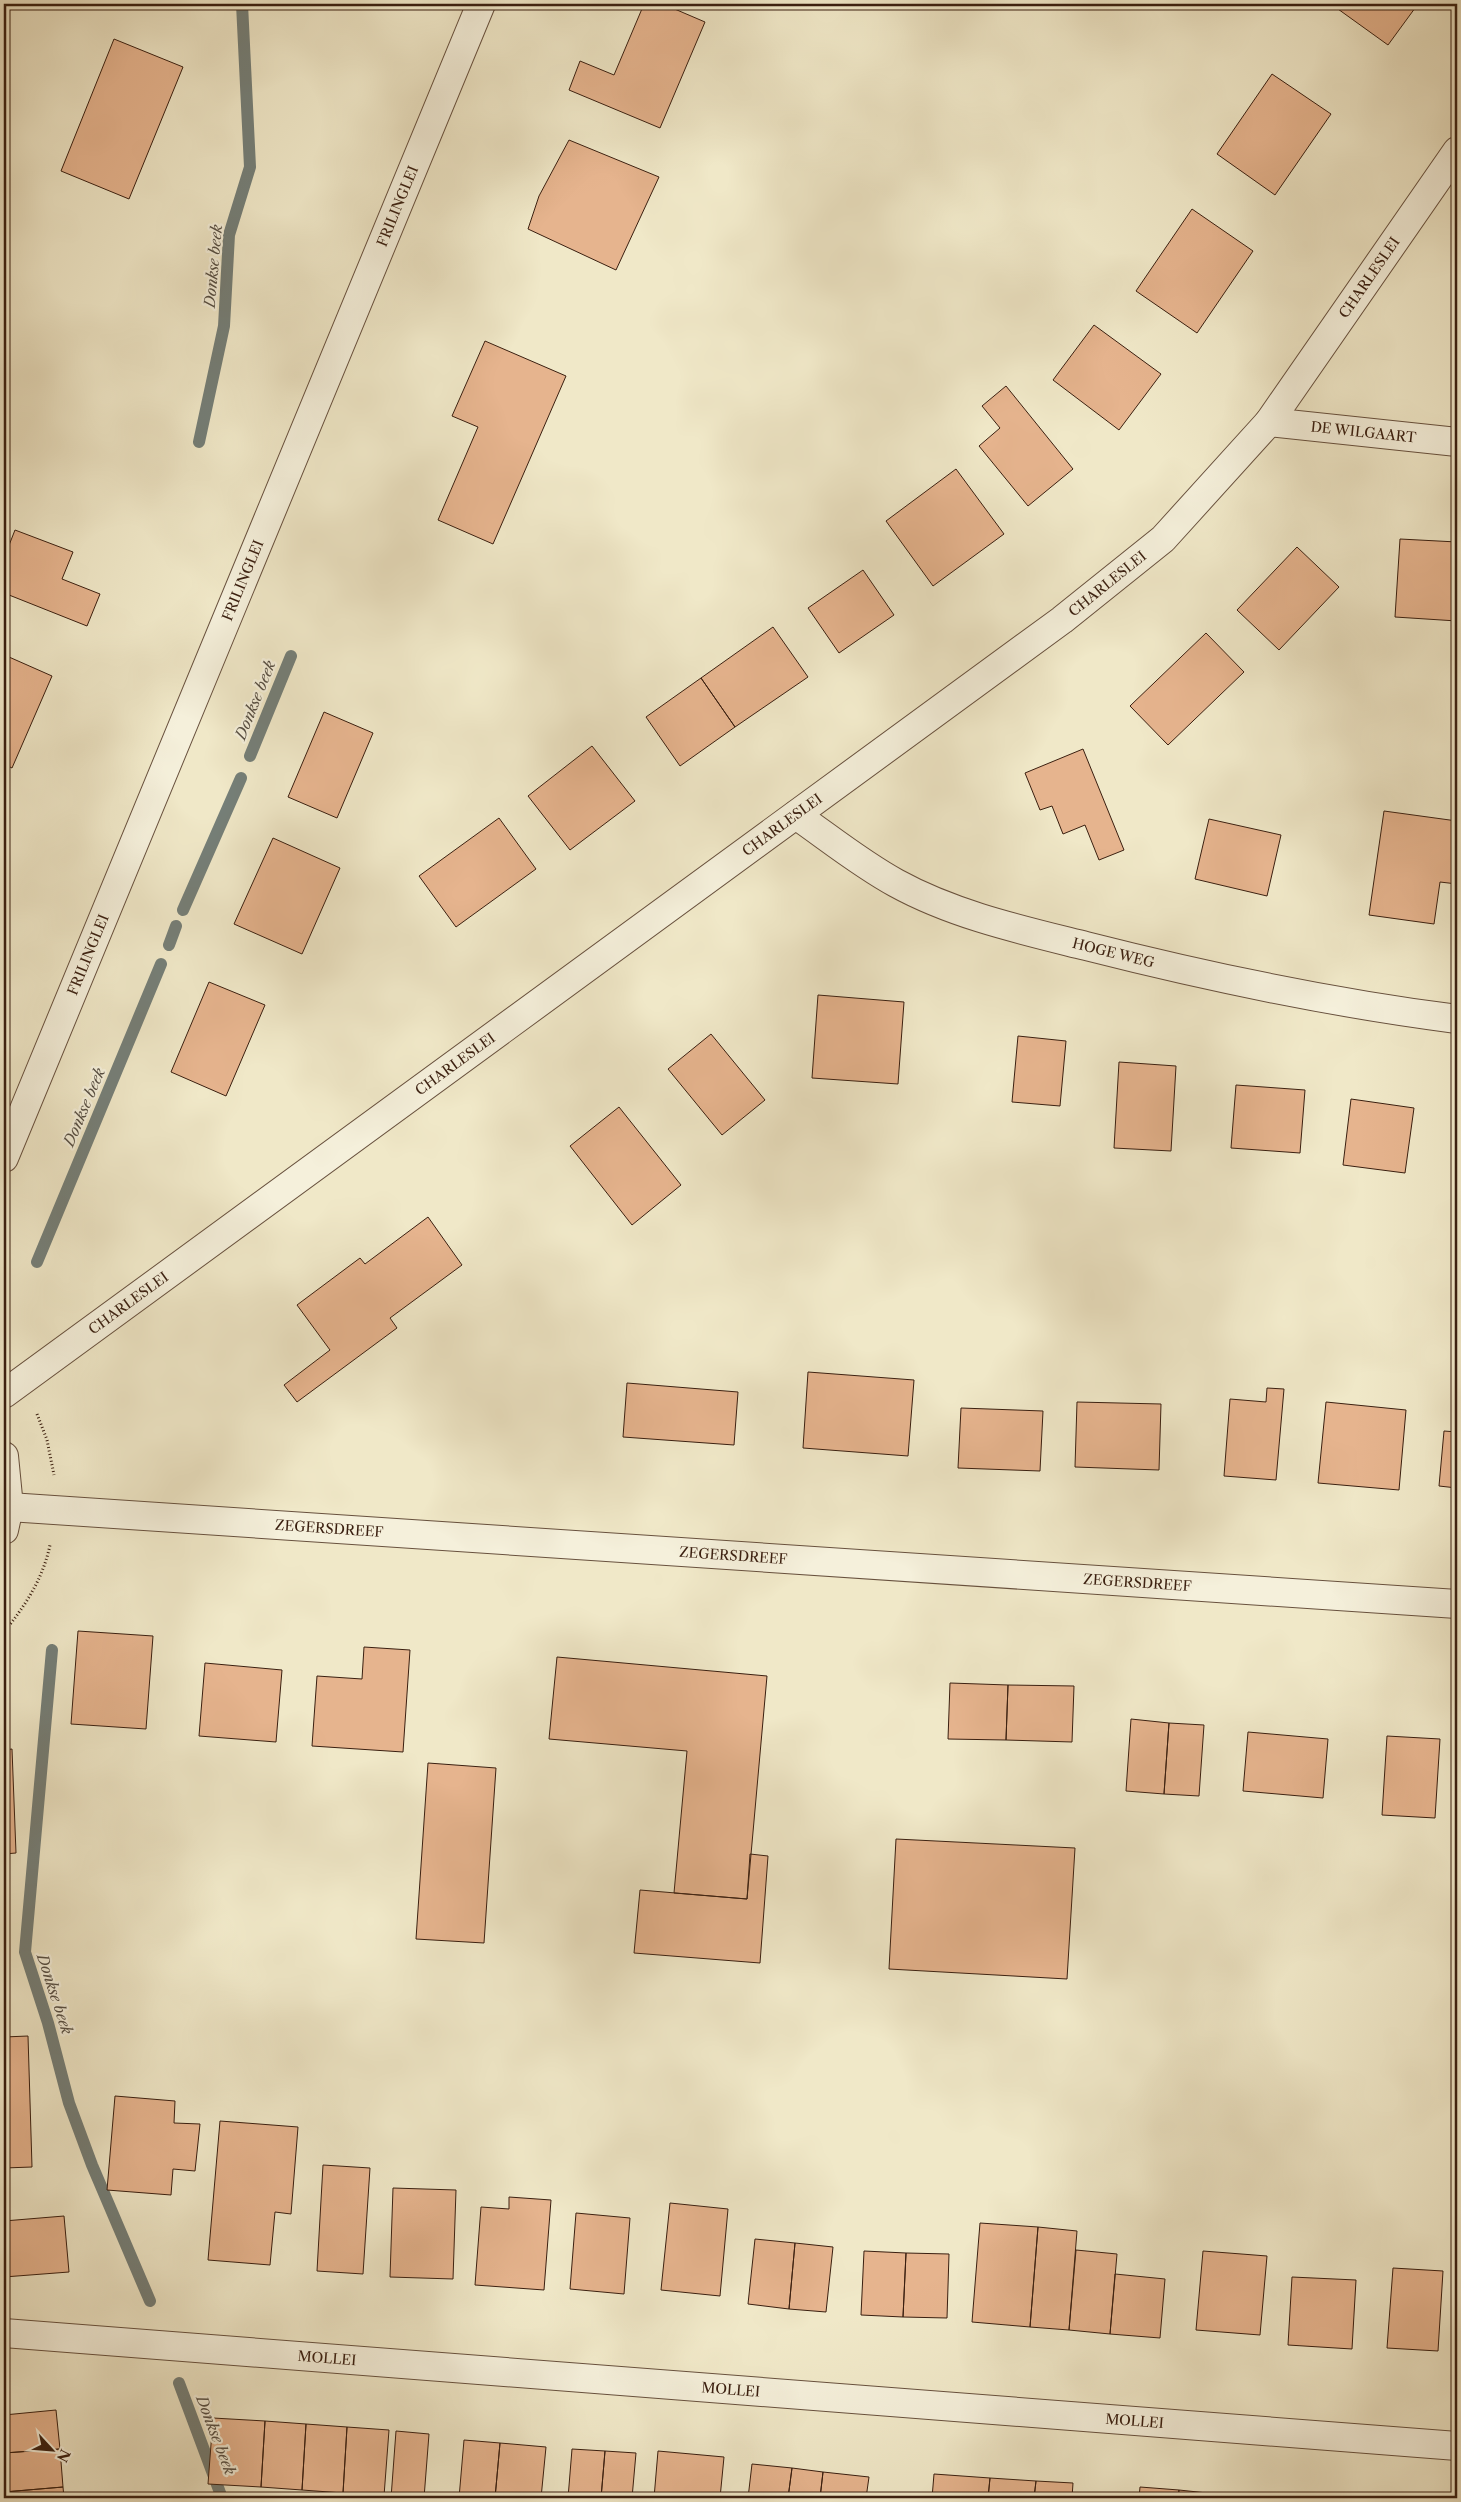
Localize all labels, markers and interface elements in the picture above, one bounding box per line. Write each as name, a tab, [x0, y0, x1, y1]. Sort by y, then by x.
street label: FRILINGLEI	[373, 163, 422, 249]
water label: Donkse beek	[200, 223, 226, 309]
street label: CHARLESLEI	[1335, 234, 1404, 322]
street label: DE WILGAART	[1310, 417, 1418, 447]
street label: FRILINGLEI	[218, 537, 267, 624]
street label: CHARLESLEI	[1065, 547, 1150, 620]
water label: Donkse beek	[230, 658, 280, 743]
street label: CHARLESLEI	[738, 790, 826, 860]
street label: FRILINGLEI	[63, 912, 113, 998]
street label: HOGE WEG	[1071, 934, 1156, 971]
street label: CHARLESLEI	[412, 1029, 499, 1099]
water label: Donkse beek	[59, 1065, 109, 1150]
street label: CHARLESLEI	[85, 1268, 172, 1338]
street label: ZEGERSDREEF	[275, 1516, 384, 1541]
street label: ZEGERSDREEF	[679, 1543, 788, 1568]
street label: ZEGERSDREEF	[1083, 1570, 1192, 1595]
water label: Donkse beek	[33, 1950, 77, 2037]
street label: MOLLEI	[297, 2347, 357, 2369]
street label: MOLLEI	[701, 2378, 761, 2401]
water label: Donkse beek	[192, 2392, 240, 2478]
street label: MOLLEI	[1105, 2410, 1165, 2432]
north arrow	[28, 2424, 78, 2474]
text: N	[53, 2446, 74, 2465]

